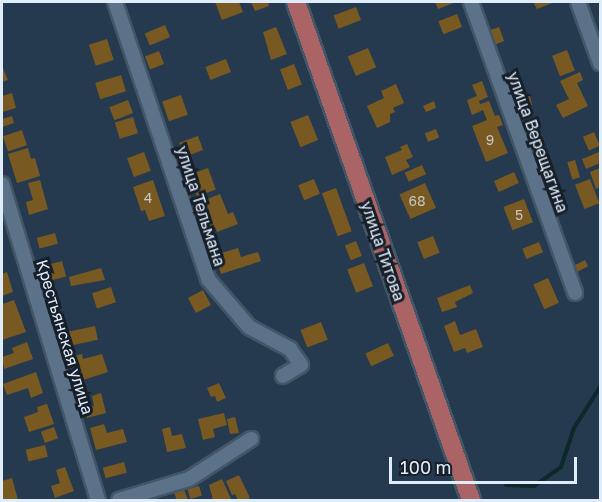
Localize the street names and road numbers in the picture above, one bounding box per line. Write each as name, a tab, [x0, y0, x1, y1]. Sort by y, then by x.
street label: улица Верещагина	[504, 69, 572, 215]
street label: улица Тельмана	[172, 143, 230, 269]
street label: улица Титова	[357, 198, 409, 304]
street label: Крестьянская улица	[32, 257, 98, 417]

